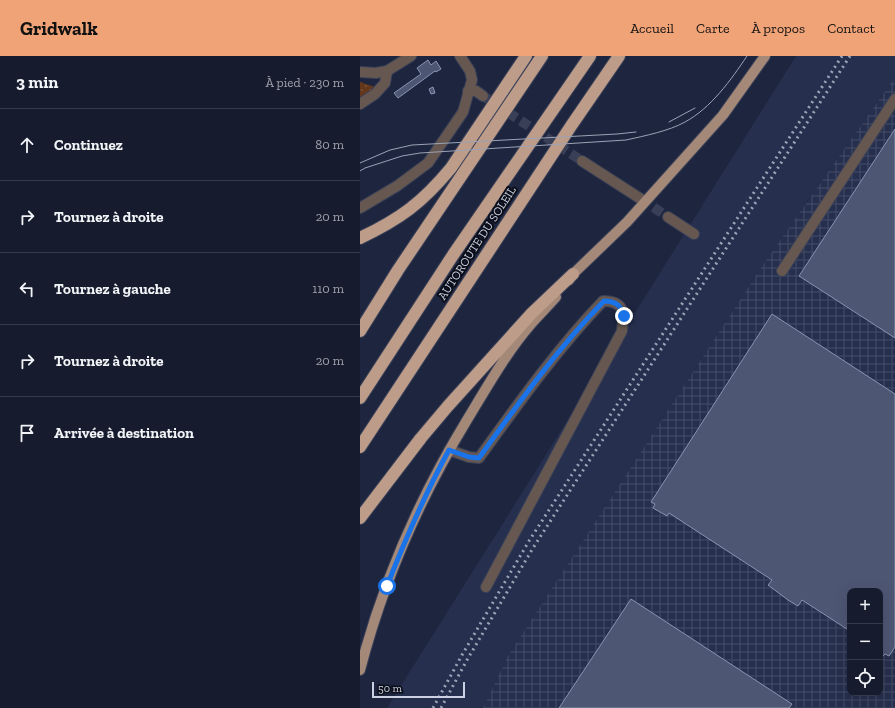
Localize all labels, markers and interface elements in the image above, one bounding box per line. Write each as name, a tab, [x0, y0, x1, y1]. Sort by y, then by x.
text: Gridwalk	[20, 17, 98, 40]
text: Accueil	[630, 20, 674, 37]
text: Carte	[696, 20, 730, 37]
text: À propos	[752, 20, 805, 37]
text: Contact	[827, 20, 875, 37]
text: 3 min	[16, 72, 58, 92]
text: À pied · 230 m	[266, 75, 344, 90]
icon: ahead	[16, 134, 38, 156]
text: Continuez	[54, 136, 123, 154]
text: 80 m	[315, 137, 344, 152]
street label: AUTOROUTE DU SOLEIL	[435, 183, 519, 302]
icon: right	[16, 206, 38, 228]
text: Tournez à droite	[54, 208, 164, 226]
text: 20 m	[316, 209, 344, 224]
icon: left	[16, 278, 38, 300]
text: Tournez à gauche	[54, 280, 171, 298]
text: 110 m	[312, 281, 344, 296]
route end	[615, 307, 633, 325]
icon: right	[16, 350, 38, 372]
text: Tournez à droite	[54, 352, 164, 370]
text: 20 m	[316, 353, 344, 368]
icon: arrive	[16, 422, 38, 444]
text: Arrivée à destination	[54, 424, 194, 442]
route start	[378, 577, 396, 595]
map controls	[847, 588, 883, 696]
button: +	[847, 588, 883, 624]
button: −	[847, 624, 883, 660]
button: locate	[847, 660, 883, 696]
scale bar	[372, 680, 465, 699]
text: 50 m	[378, 682, 402, 695]

